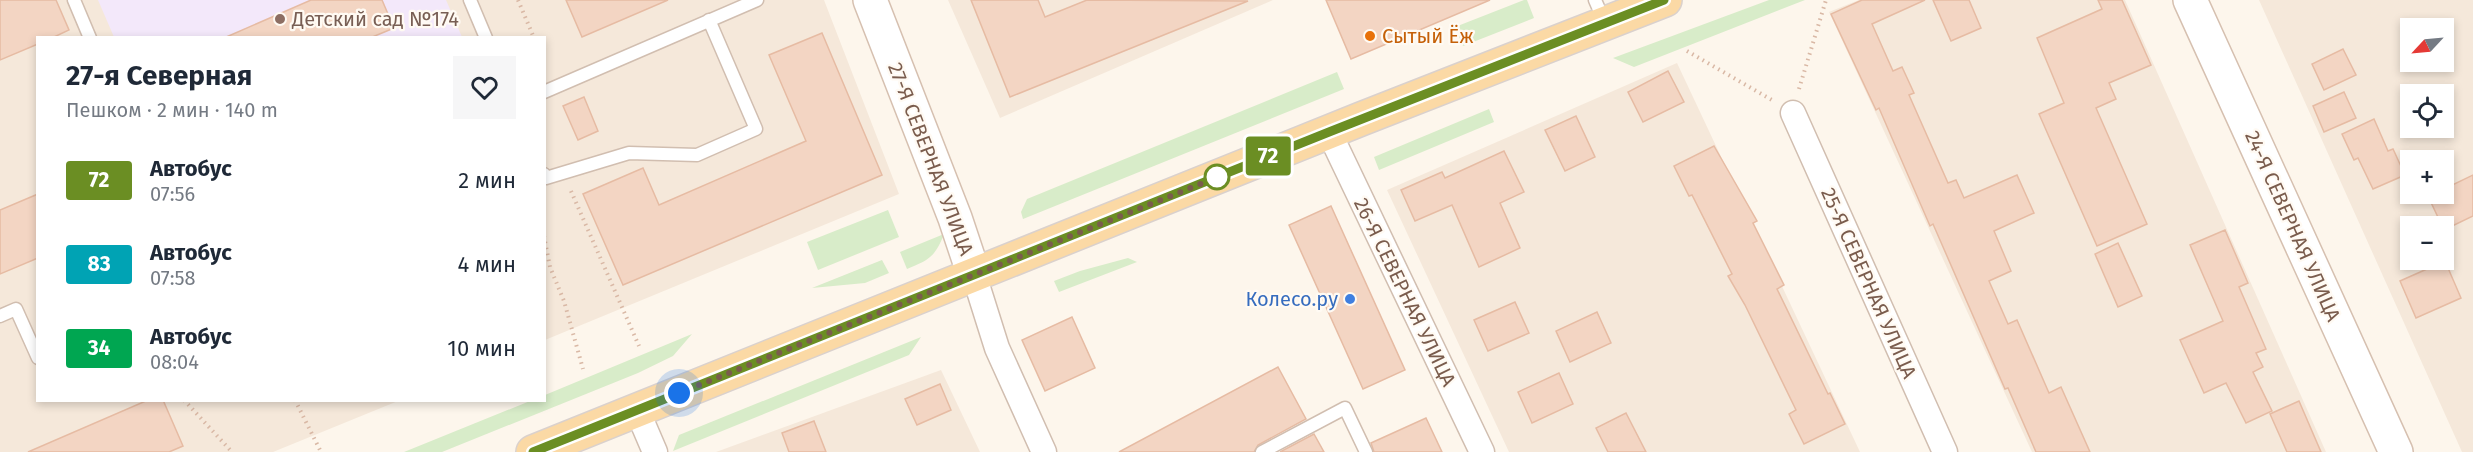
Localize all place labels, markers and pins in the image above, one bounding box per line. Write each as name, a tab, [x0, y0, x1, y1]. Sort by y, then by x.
place label: Детский сад №174	[291, 7, 459, 31]
marker: Детский сад №174	[273, 12, 287, 26]
place label: Сытый Ёж	[1382, 24, 1474, 48]
marker: Сытый Ёж	[1363, 29, 1377, 43]
unlabelled marker	[1204, 164, 1230, 190]
place label: Колесо.ру	[1246, 287, 1338, 311]
marker: Колесо.ру	[1343, 292, 1357, 306]

